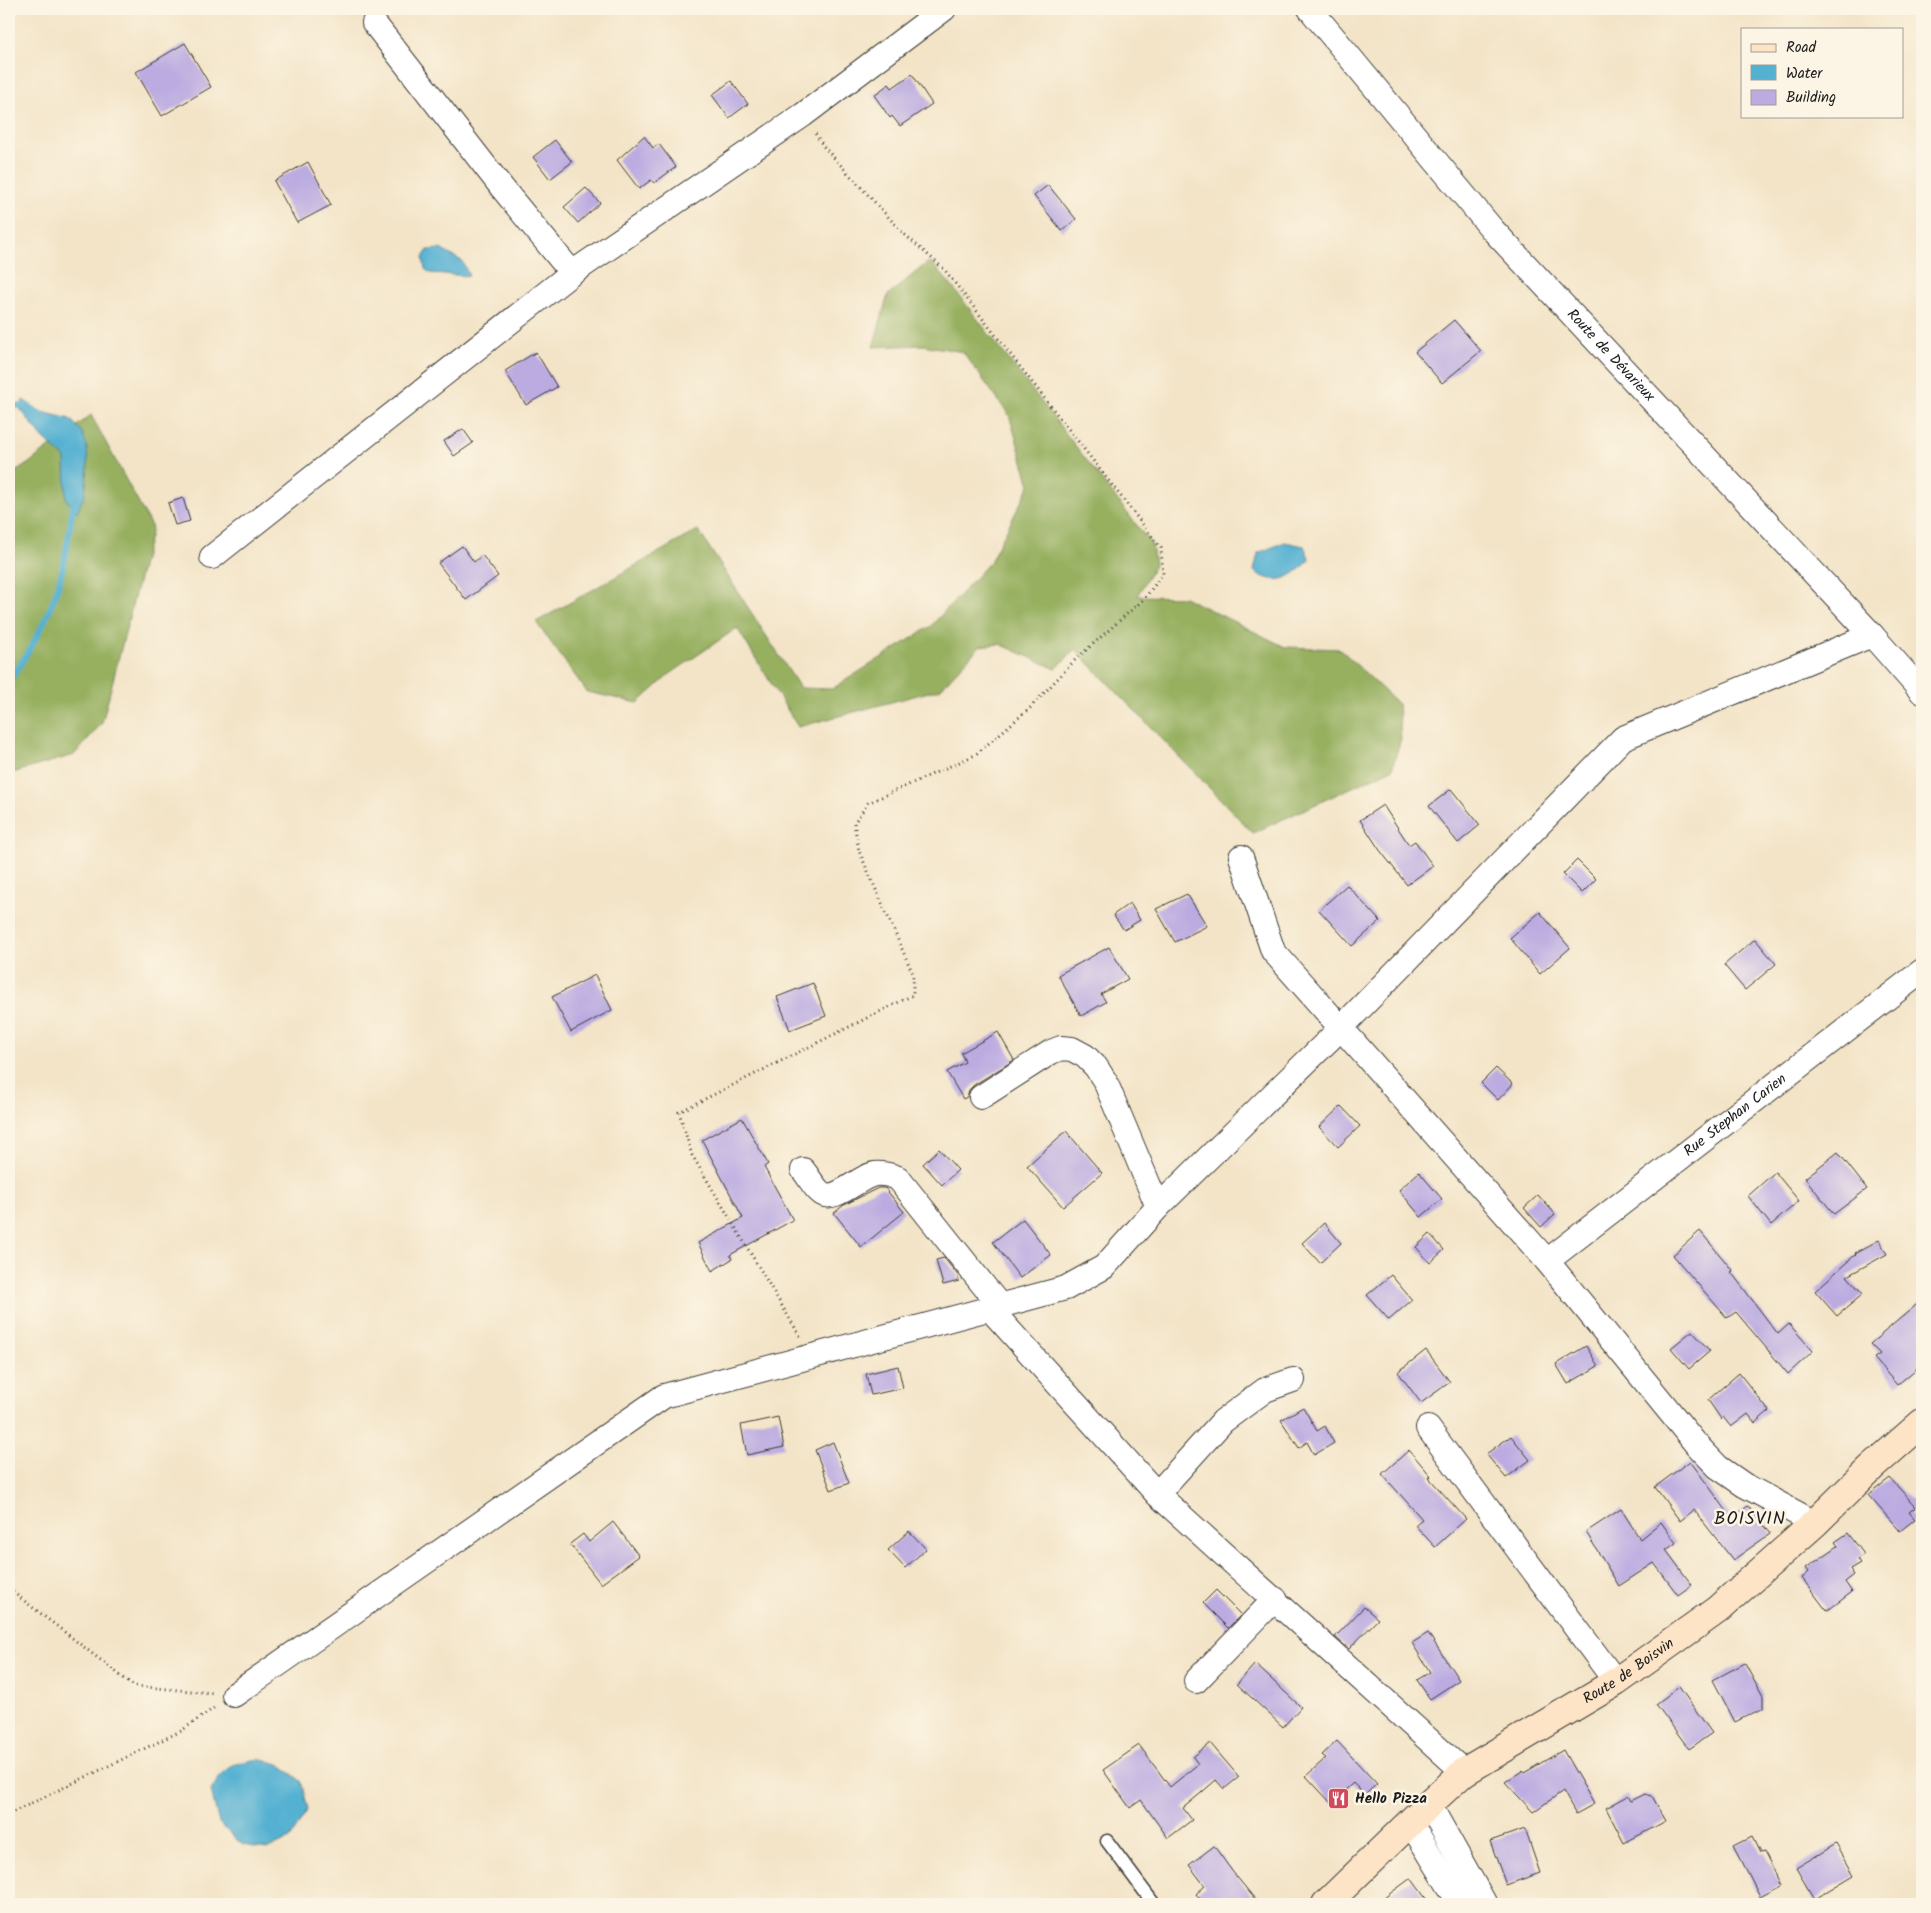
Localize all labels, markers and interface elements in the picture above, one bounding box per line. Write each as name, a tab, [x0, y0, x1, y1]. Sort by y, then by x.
legend	[1741, 28, 1904, 118]
text: Road	[1786, 36, 1817, 60]
text: Water	[1786, 62, 1823, 86]
text: Building	[1786, 86, 1836, 110]
street label: Route de Dévarieux	[1561, 304, 1661, 408]
street label: Rue Stephan Carien	[1679, 1068, 1792, 1163]
district label: BOISVIN	[1714, 1505, 1786, 1534]
street label: Route de Boisvin	[1578, 1632, 1679, 1711]
restaurant icon: Hello Pizza	[1327, 1787, 1351, 1811]
place label: Hello Pizza	[1355, 1787, 1427, 1811]

